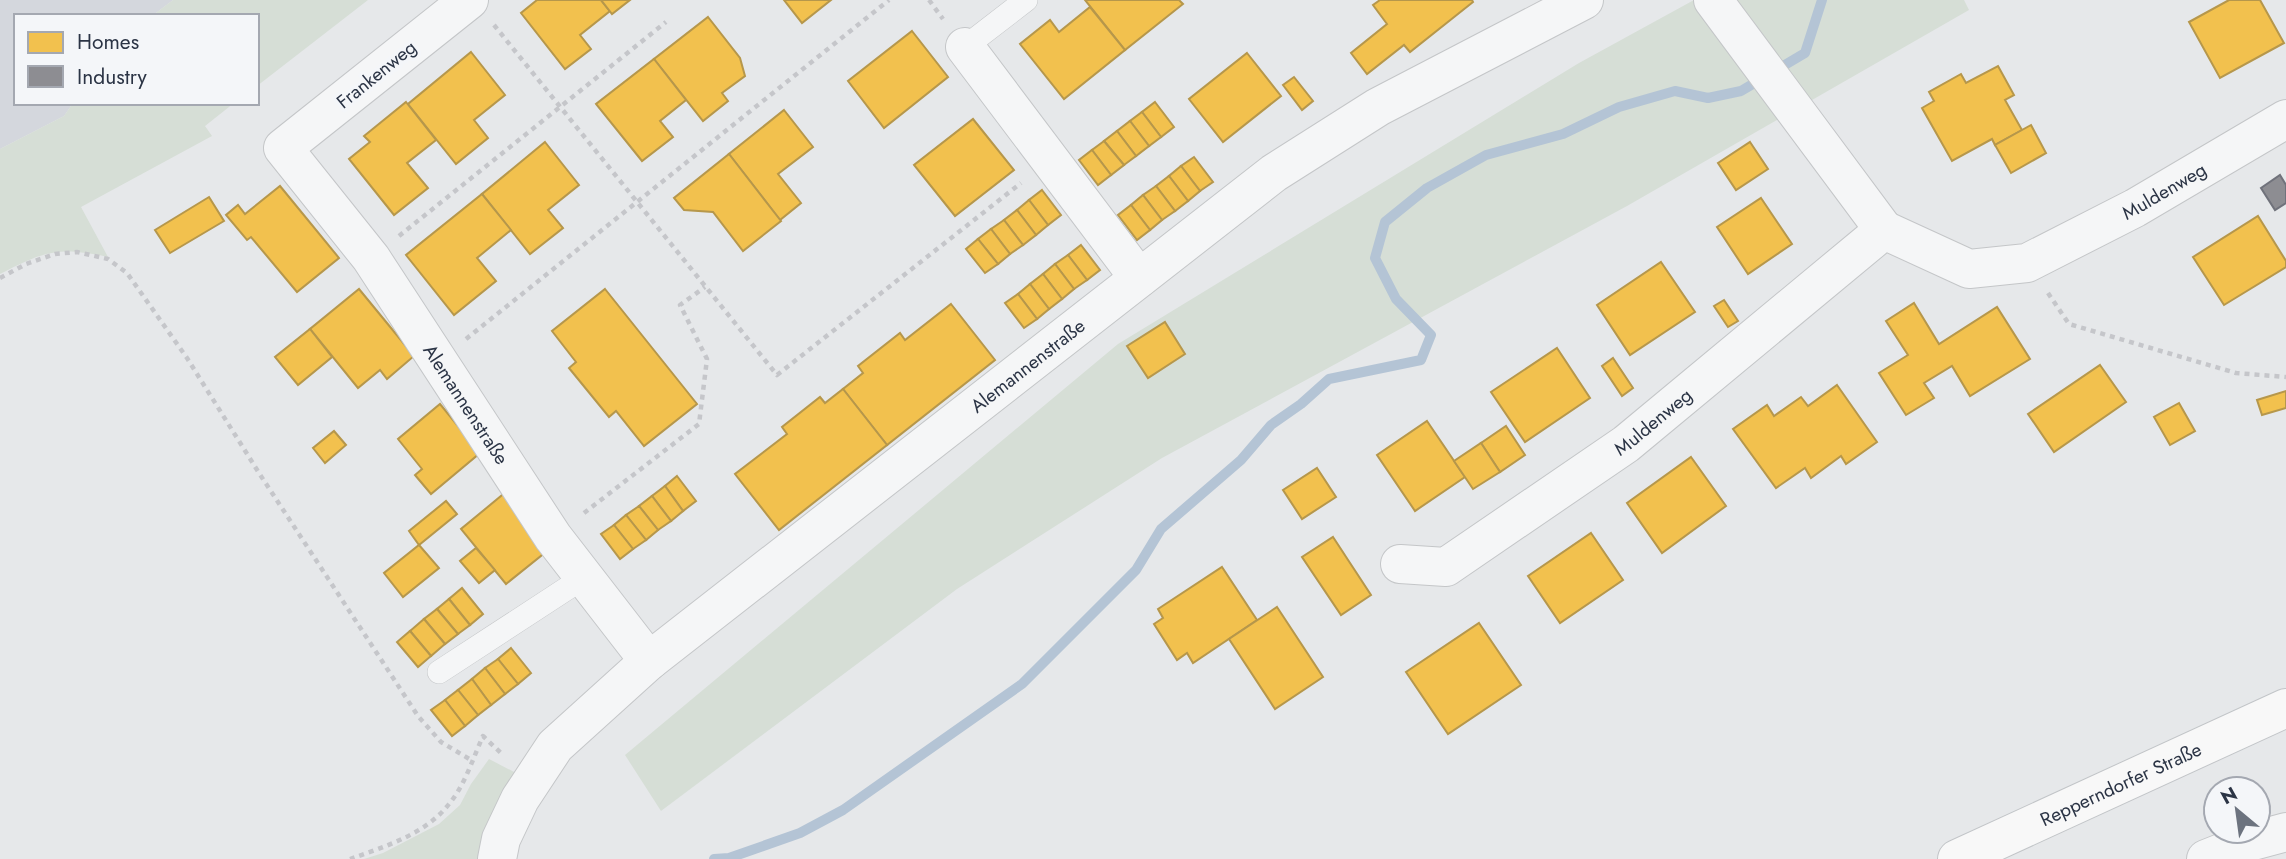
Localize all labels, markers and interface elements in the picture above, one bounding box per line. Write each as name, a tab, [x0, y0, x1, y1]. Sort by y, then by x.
legend	[14, 14, 259, 105]
text: Homes	[77, 27, 139, 57]
street label: Frankenweg	[331, 34, 422, 115]
text: Industry	[77, 62, 148, 92]
street label: Muldenweg	[2117, 156, 2211, 226]
street label: Alemannenstraße	[965, 312, 1091, 419]
street label: Alemannenstraße	[417, 339, 515, 470]
street label: Muldenweg	[1609, 382, 1698, 462]
street label: Repperndorfer Straße	[2036, 736, 2206, 833]
north arrow	[2202, 775, 2272, 845]
text: N	[2216, 780, 2242, 811]

